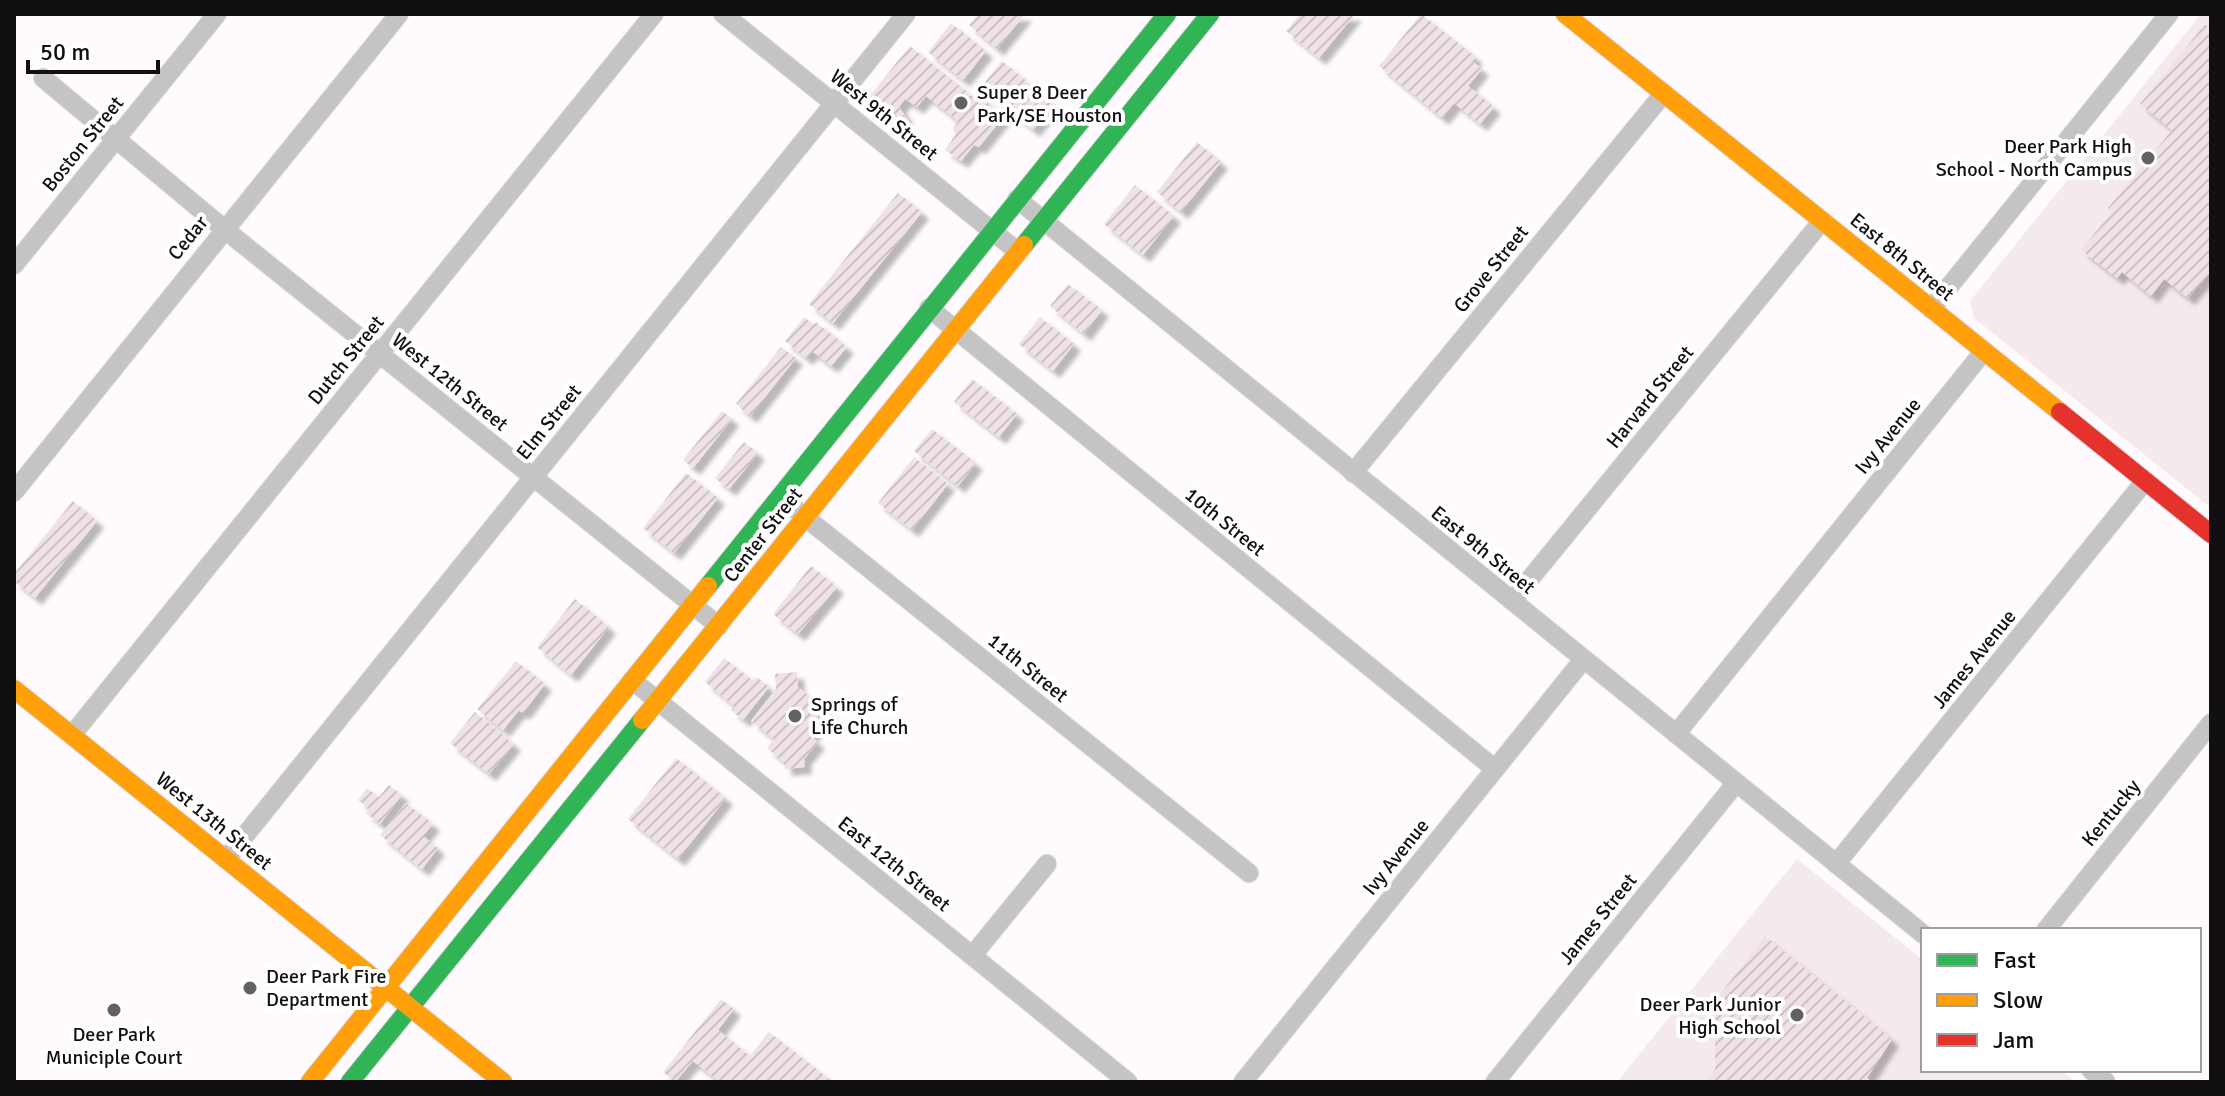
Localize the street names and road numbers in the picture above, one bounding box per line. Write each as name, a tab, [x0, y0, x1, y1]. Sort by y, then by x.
street label: West 9th Street	[825, 64, 943, 166]
street label: Boston Street	[37, 91, 129, 197]
street label: East 8th Street	[1845, 207, 1959, 307]
street label: Cedar	[163, 210, 214, 265]
street label: Grove Street	[1448, 220, 1534, 318]
street label: Dutch Street	[302, 310, 390, 410]
street label: West 12th Street	[387, 327, 513, 437]
street label: Harvard Street	[1601, 341, 1699, 453]
street label: Elm Street	[511, 379, 587, 465]
street label: Ivy Avenue	[1850, 393, 1926, 479]
street label: 10th Street	[1180, 482, 1270, 562]
street label: Center Street	[718, 483, 808, 587]
street label: East 9th Street	[1426, 500, 1540, 600]
street label: James Avenue	[1926, 604, 2022, 714]
street label: 11th Street	[983, 628, 1073, 708]
street label: West 13th Street	[151, 766, 277, 876]
street label: Kentucky	[2076, 774, 2146, 852]
street label: East 12th Street	[833, 811, 955, 917]
street label: Ivy Avenue	[1358, 814, 1434, 900]
street label: James Street	[1554, 868, 1642, 970]

